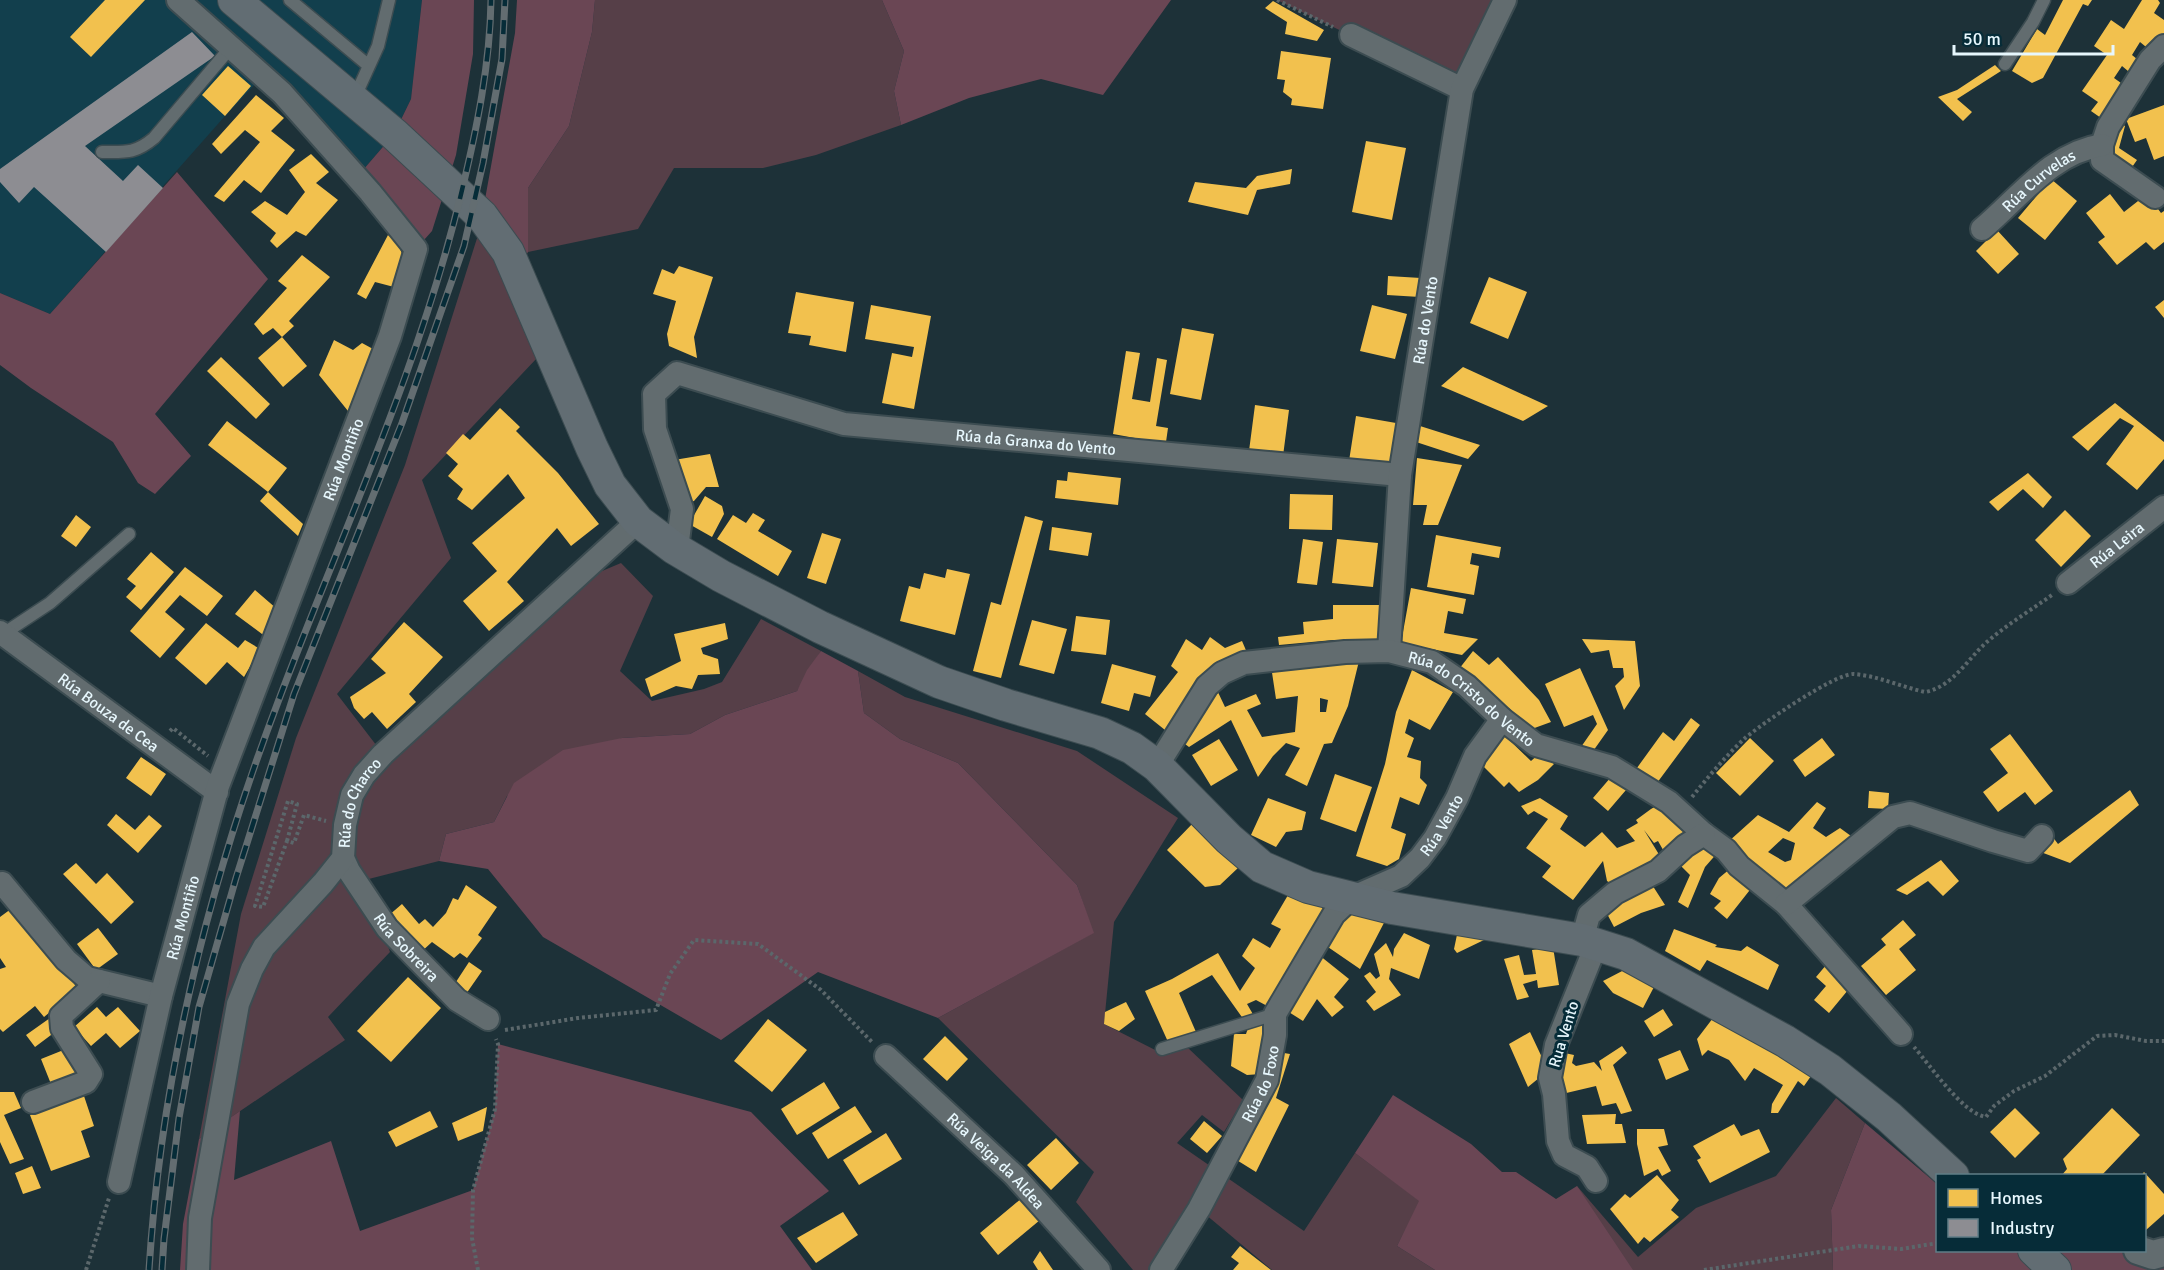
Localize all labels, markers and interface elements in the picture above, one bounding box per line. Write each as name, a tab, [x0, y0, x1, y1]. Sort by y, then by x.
scale bar	[1954, 18, 2113, 56]
text: 50 m	[1963, 28, 2001, 50]
street label: Rúa Curvelas	[1998, 145, 2079, 216]
street label: Rúa do Vento	[1409, 275, 1443, 366]
street label: Rúa Montiño	[319, 416, 369, 504]
street label: Rúa da Granxa do Vento	[955, 425, 1117, 460]
street label: Rúa Leira	[2086, 518, 2148, 573]
street label: Rúa do Cristo do Vento	[1406, 647, 1538, 751]
street label: Rúa Bouza de Cea	[53, 669, 163, 757]
street label: Rúa do Charco	[335, 754, 386, 849]
street label: Rúa Vento	[1416, 791, 1468, 861]
street label: Rúa Montiño	[162, 873, 204, 962]
street label: Rúa Sobreira	[369, 909, 443, 986]
street label: Rua Vento	[1544, 999, 1584, 1070]
street label: Rúa do Foxo	[1237, 1044, 1284, 1126]
street label: Rúa Veiga da Aldea	[942, 1109, 1049, 1214]
legend	[1936, 1174, 2146, 1252]
text: Homes	[1990, 1187, 2043, 1209]
text: Industry	[1990, 1217, 2055, 1239]

